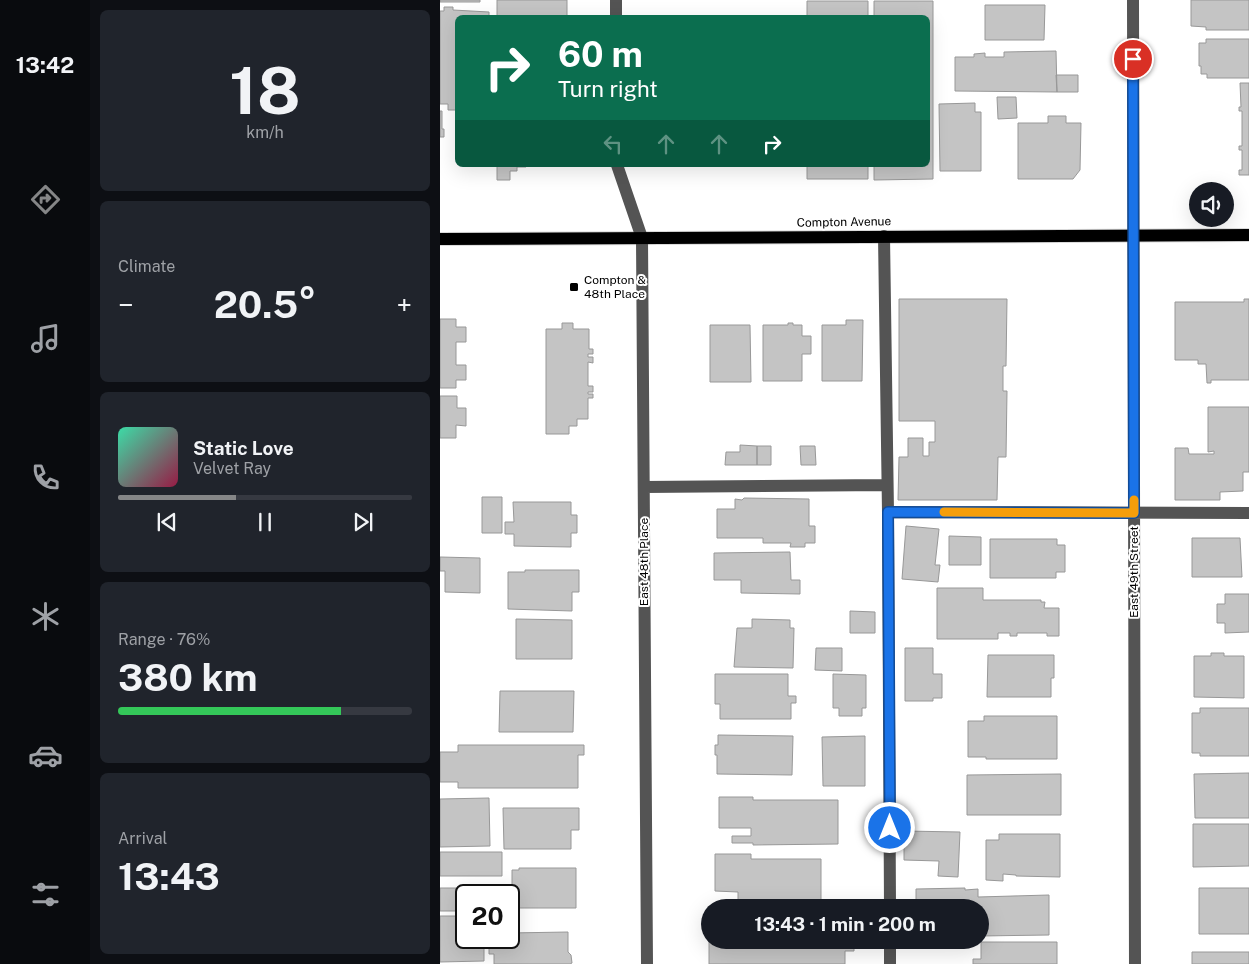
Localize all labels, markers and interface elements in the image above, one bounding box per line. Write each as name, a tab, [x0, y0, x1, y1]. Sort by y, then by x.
text: 60 m	[558, 34, 643, 75]
icon: right	[475, 35, 540, 100]
pin	[1112, 38, 1154, 80]
icon: arrive	[1119, 45, 1147, 73]
text: 13:42	[16, 52, 74, 78]
text: 18	[229, 52, 301, 129]
text: Turn right	[558, 76, 658, 102]
text: km/h	[246, 123, 284, 142]
icon: left	[599, 130, 627, 158]
icon: ahead	[652, 130, 680, 158]
icon: ahead	[705, 130, 733, 158]
icon: right	[758, 130, 786, 158]
icon: directions	[28, 182, 63, 217]
map controls	[1189, 182, 1234, 227]
button: sound	[1189, 182, 1234, 227]
street label: Compton Avenue	[797, 214, 892, 230]
text: Climate	[118, 257, 175, 276]
place label: Compton & 48th Place	[584, 273, 646, 301]
marker: Compton & 48th Place	[568, 281, 580, 293]
text: 20.5°	[214, 282, 316, 327]
text: −	[118, 288, 134, 321]
text: +	[396, 288, 412, 321]
icon: music	[28, 321, 63, 356]
text: Static Love	[193, 437, 294, 459]
text: Velvet Ray	[193, 459, 271, 478]
icon: phone	[28, 460, 63, 495]
icon: previous	[153, 508, 181, 536]
icon: pause	[251, 508, 279, 536]
icon: next	[349, 508, 377, 536]
street label: East 48th Place	[637, 518, 651, 606]
street label: East 49th Street	[1127, 526, 1141, 618]
icon: climate	[28, 599, 63, 634]
text: Range · 76%	[118, 630, 210, 649]
text: 380 km	[118, 655, 258, 700]
icon: car	[28, 738, 63, 773]
position arrow	[863, 801, 915, 853]
text: Arrival	[118, 829, 167, 848]
text: 13:43	[118, 854, 220, 899]
icon: filters	[28, 877, 63, 912]
speed limit sign: 20	[455, 884, 520, 949]
text: 13:43 · 1 min · 200 m	[754, 913, 936, 935]

